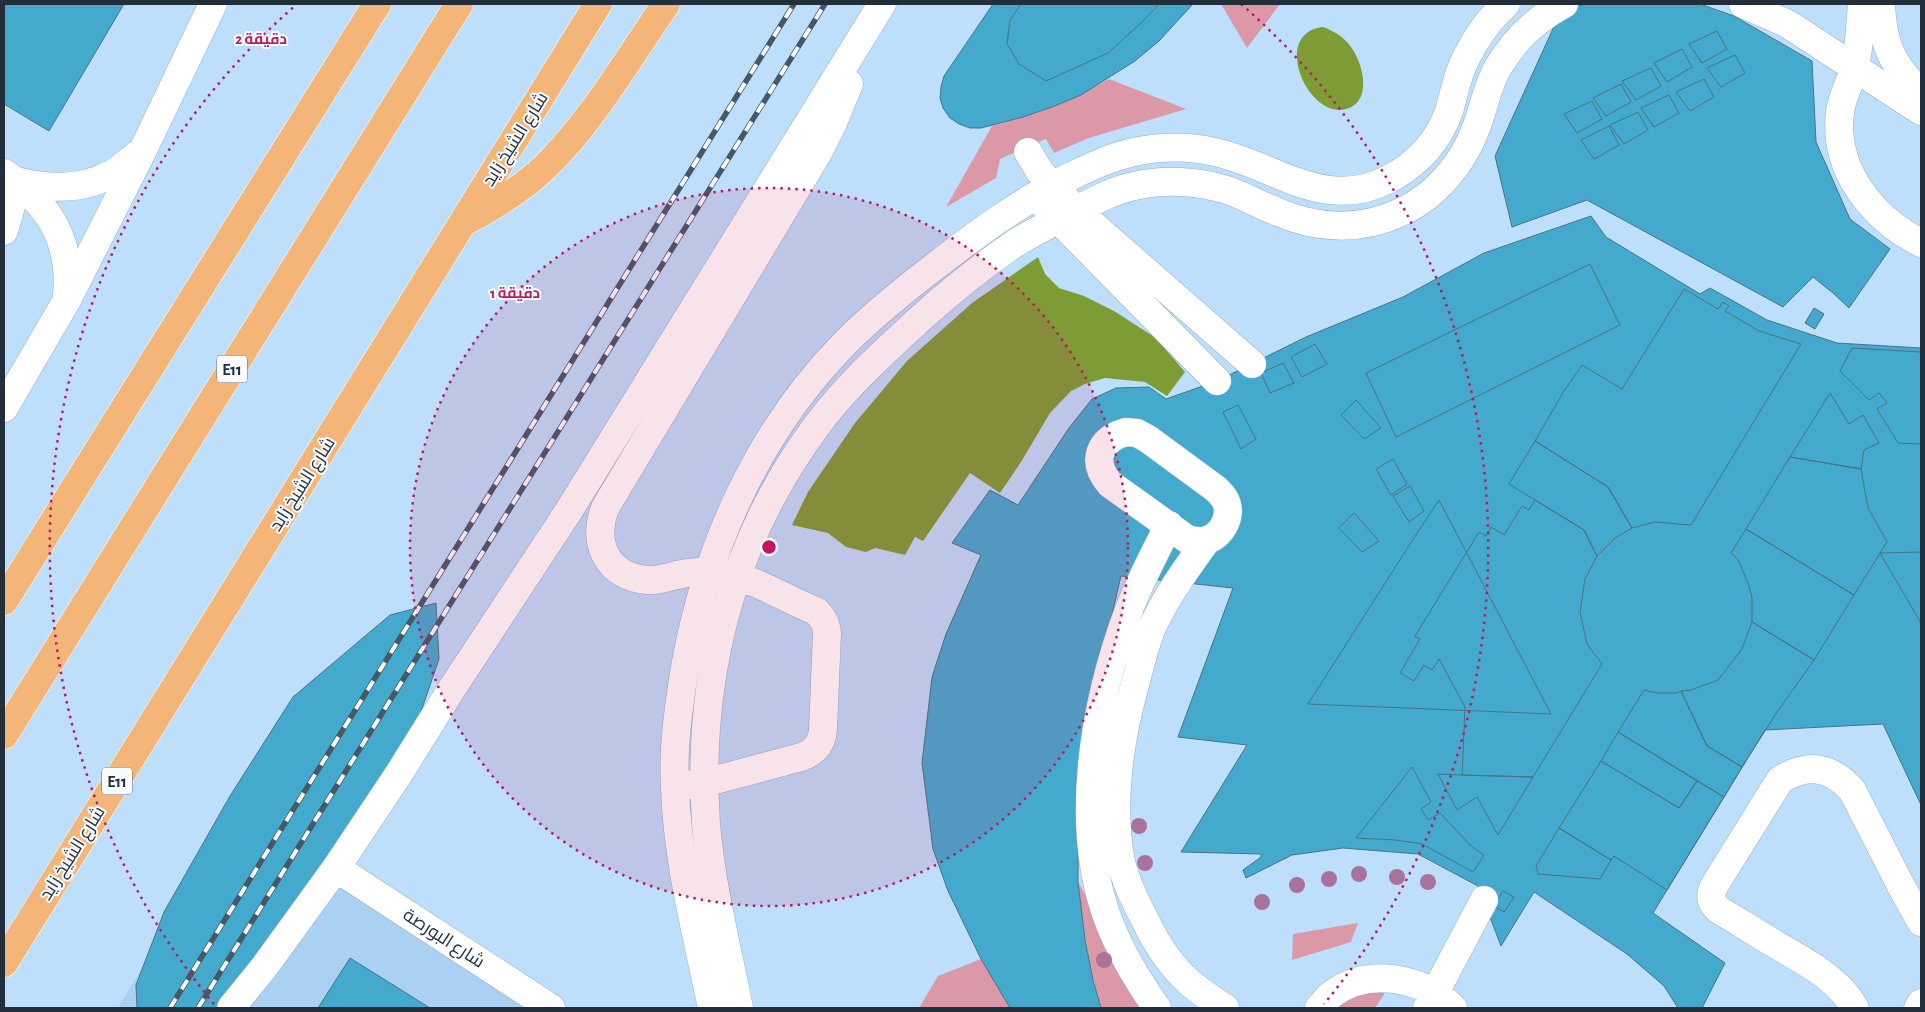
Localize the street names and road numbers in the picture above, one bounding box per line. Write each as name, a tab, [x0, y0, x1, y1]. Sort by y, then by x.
street label: شارع الشيخ زايد	[479, 89, 553, 191]
road number: E11	[217, 356, 247, 382]
street label: شارع الشيخ زايد	[266, 434, 340, 536]
road number: E11	[102, 768, 132, 794]
street label: شارع الشيخ زايد	[36, 803, 110, 905]
street label: شارع البورصة	[398, 905, 488, 973]

